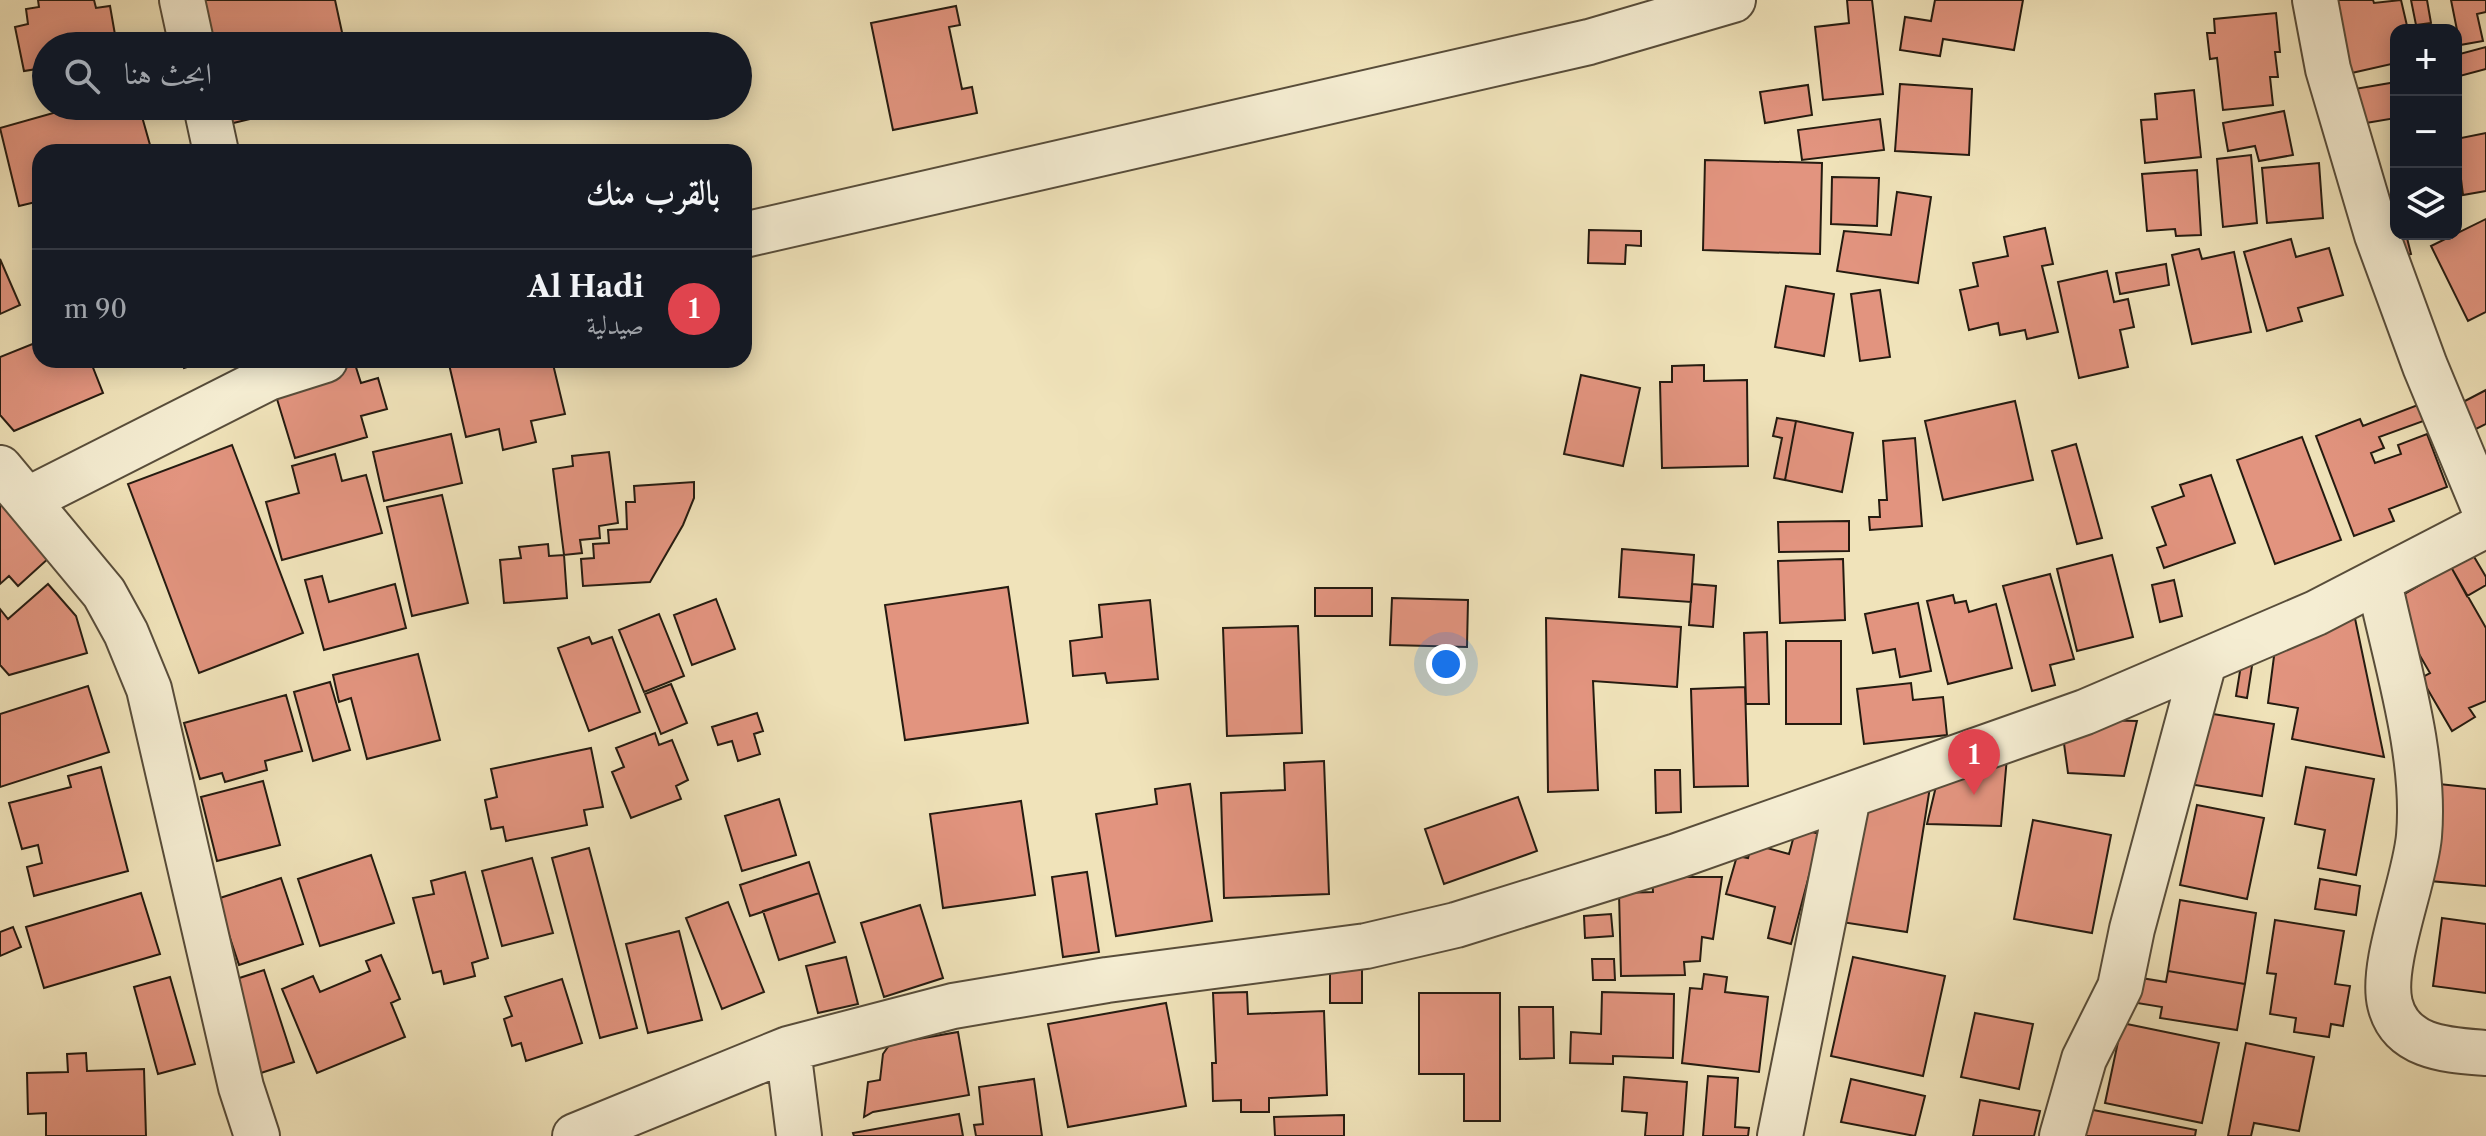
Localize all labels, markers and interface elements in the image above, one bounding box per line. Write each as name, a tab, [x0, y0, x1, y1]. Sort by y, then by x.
map controls	[2390, 24, 2462, 240]
button: +	[2390, 24, 2462, 96]
search box	[32, 32, 752, 120]
icon: search	[60, 54, 104, 98]
text: ابحث هنا	[124, 55, 212, 92]
button: −	[2390, 96, 2462, 168]
button: layers	[2390, 168, 2462, 240]
text: بالقرب منك	[586, 171, 720, 213]
text: Al Hadi	[527, 268, 644, 305]
text: 90 m	[64, 293, 127, 325]
text: 1	[688, 293, 700, 325]
text: صيدلية	[587, 309, 644, 341]
your location	[1426, 644, 1466, 684]
pin: 1	[1948, 729, 2000, 795]

